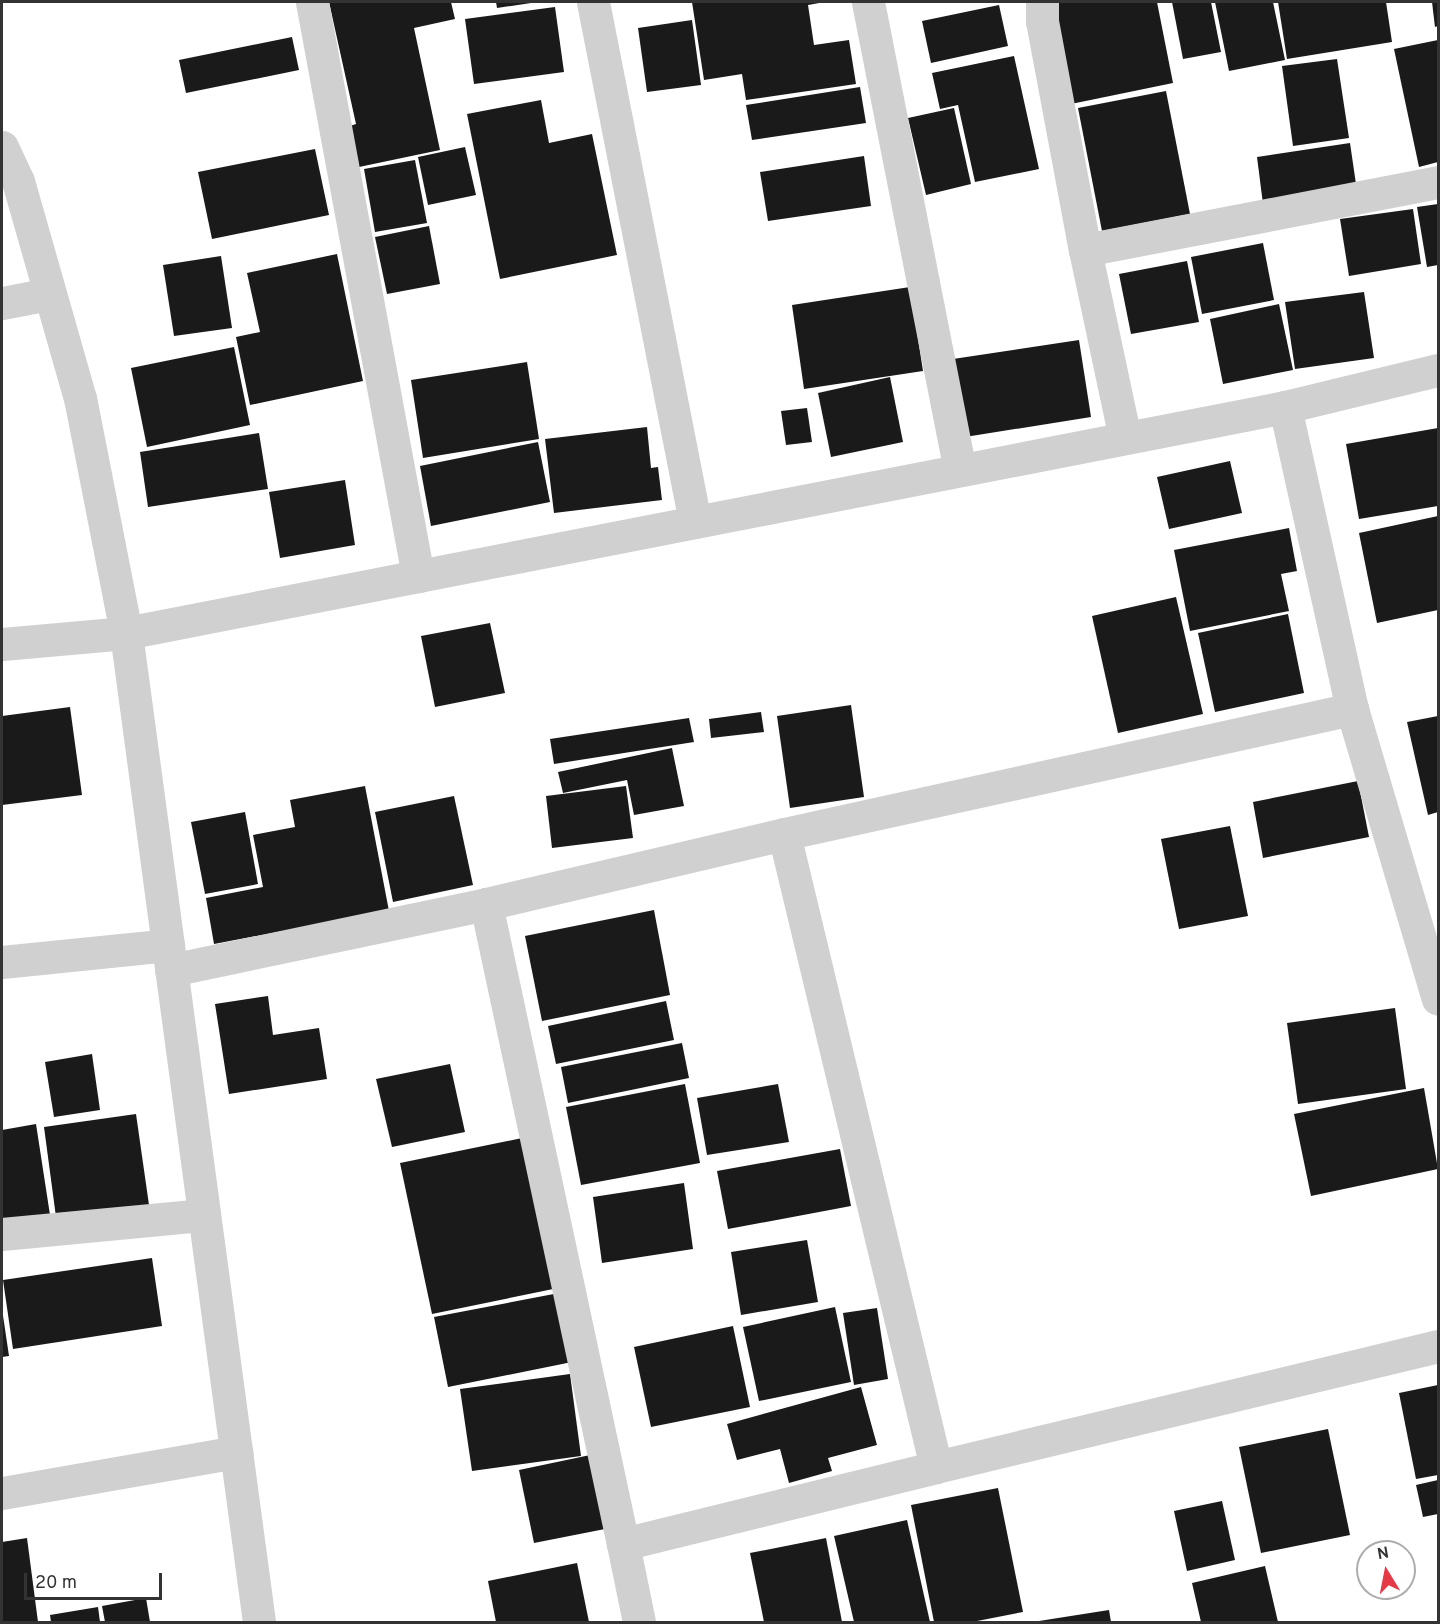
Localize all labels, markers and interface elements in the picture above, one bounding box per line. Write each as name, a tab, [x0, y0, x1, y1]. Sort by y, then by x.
north arrow	[1356, 1540, 1416, 1600]
text: N	[1376, 1543, 1391, 1565]
scale bar	[27, 1561, 165, 1599]
text: 20 m	[35, 1572, 77, 1595]

